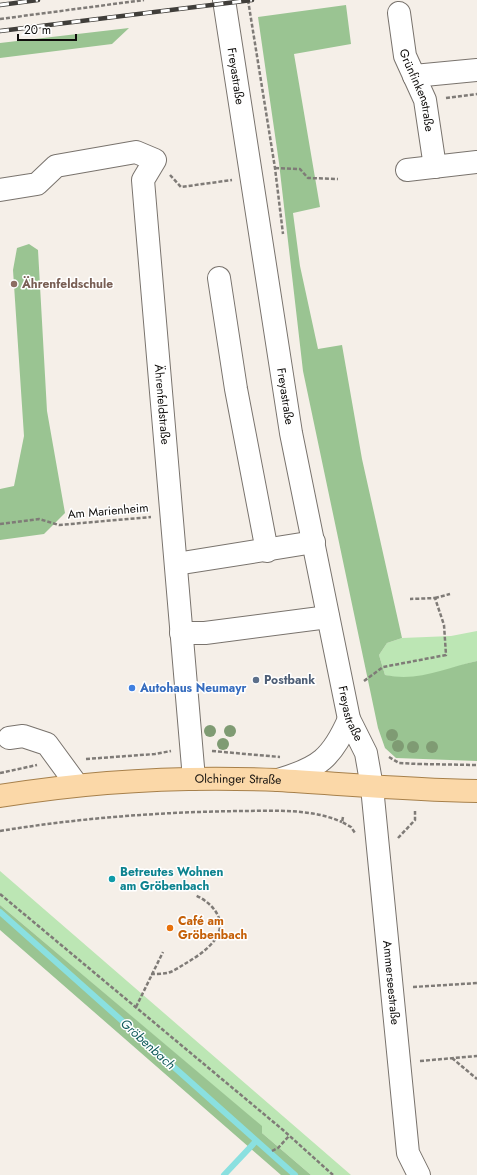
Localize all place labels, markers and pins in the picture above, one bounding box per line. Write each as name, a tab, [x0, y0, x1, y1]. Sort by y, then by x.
place label: Ährenfeldschule	[21, 275, 113, 293]
marker: Ährenfeldschule	[9, 279, 19, 289]
place label: Postbank	[264, 671, 315, 689]
marker: Postbank	[251, 675, 261, 685]
place label: Autohaus Neumayr	[139, 679, 246, 697]
marker: Autohaus Neumayr	[127, 683, 137, 693]
place label: Betreutes Wohnen am Gröbenbach	[120, 863, 223, 895]
marker: Betreutes Wohnen am Gröbenbach	[107, 874, 117, 884]
place label: Café am Gröbenbach	[178, 912, 248, 944]
marker: Café am Gröbenbach	[165, 923, 175, 933]

